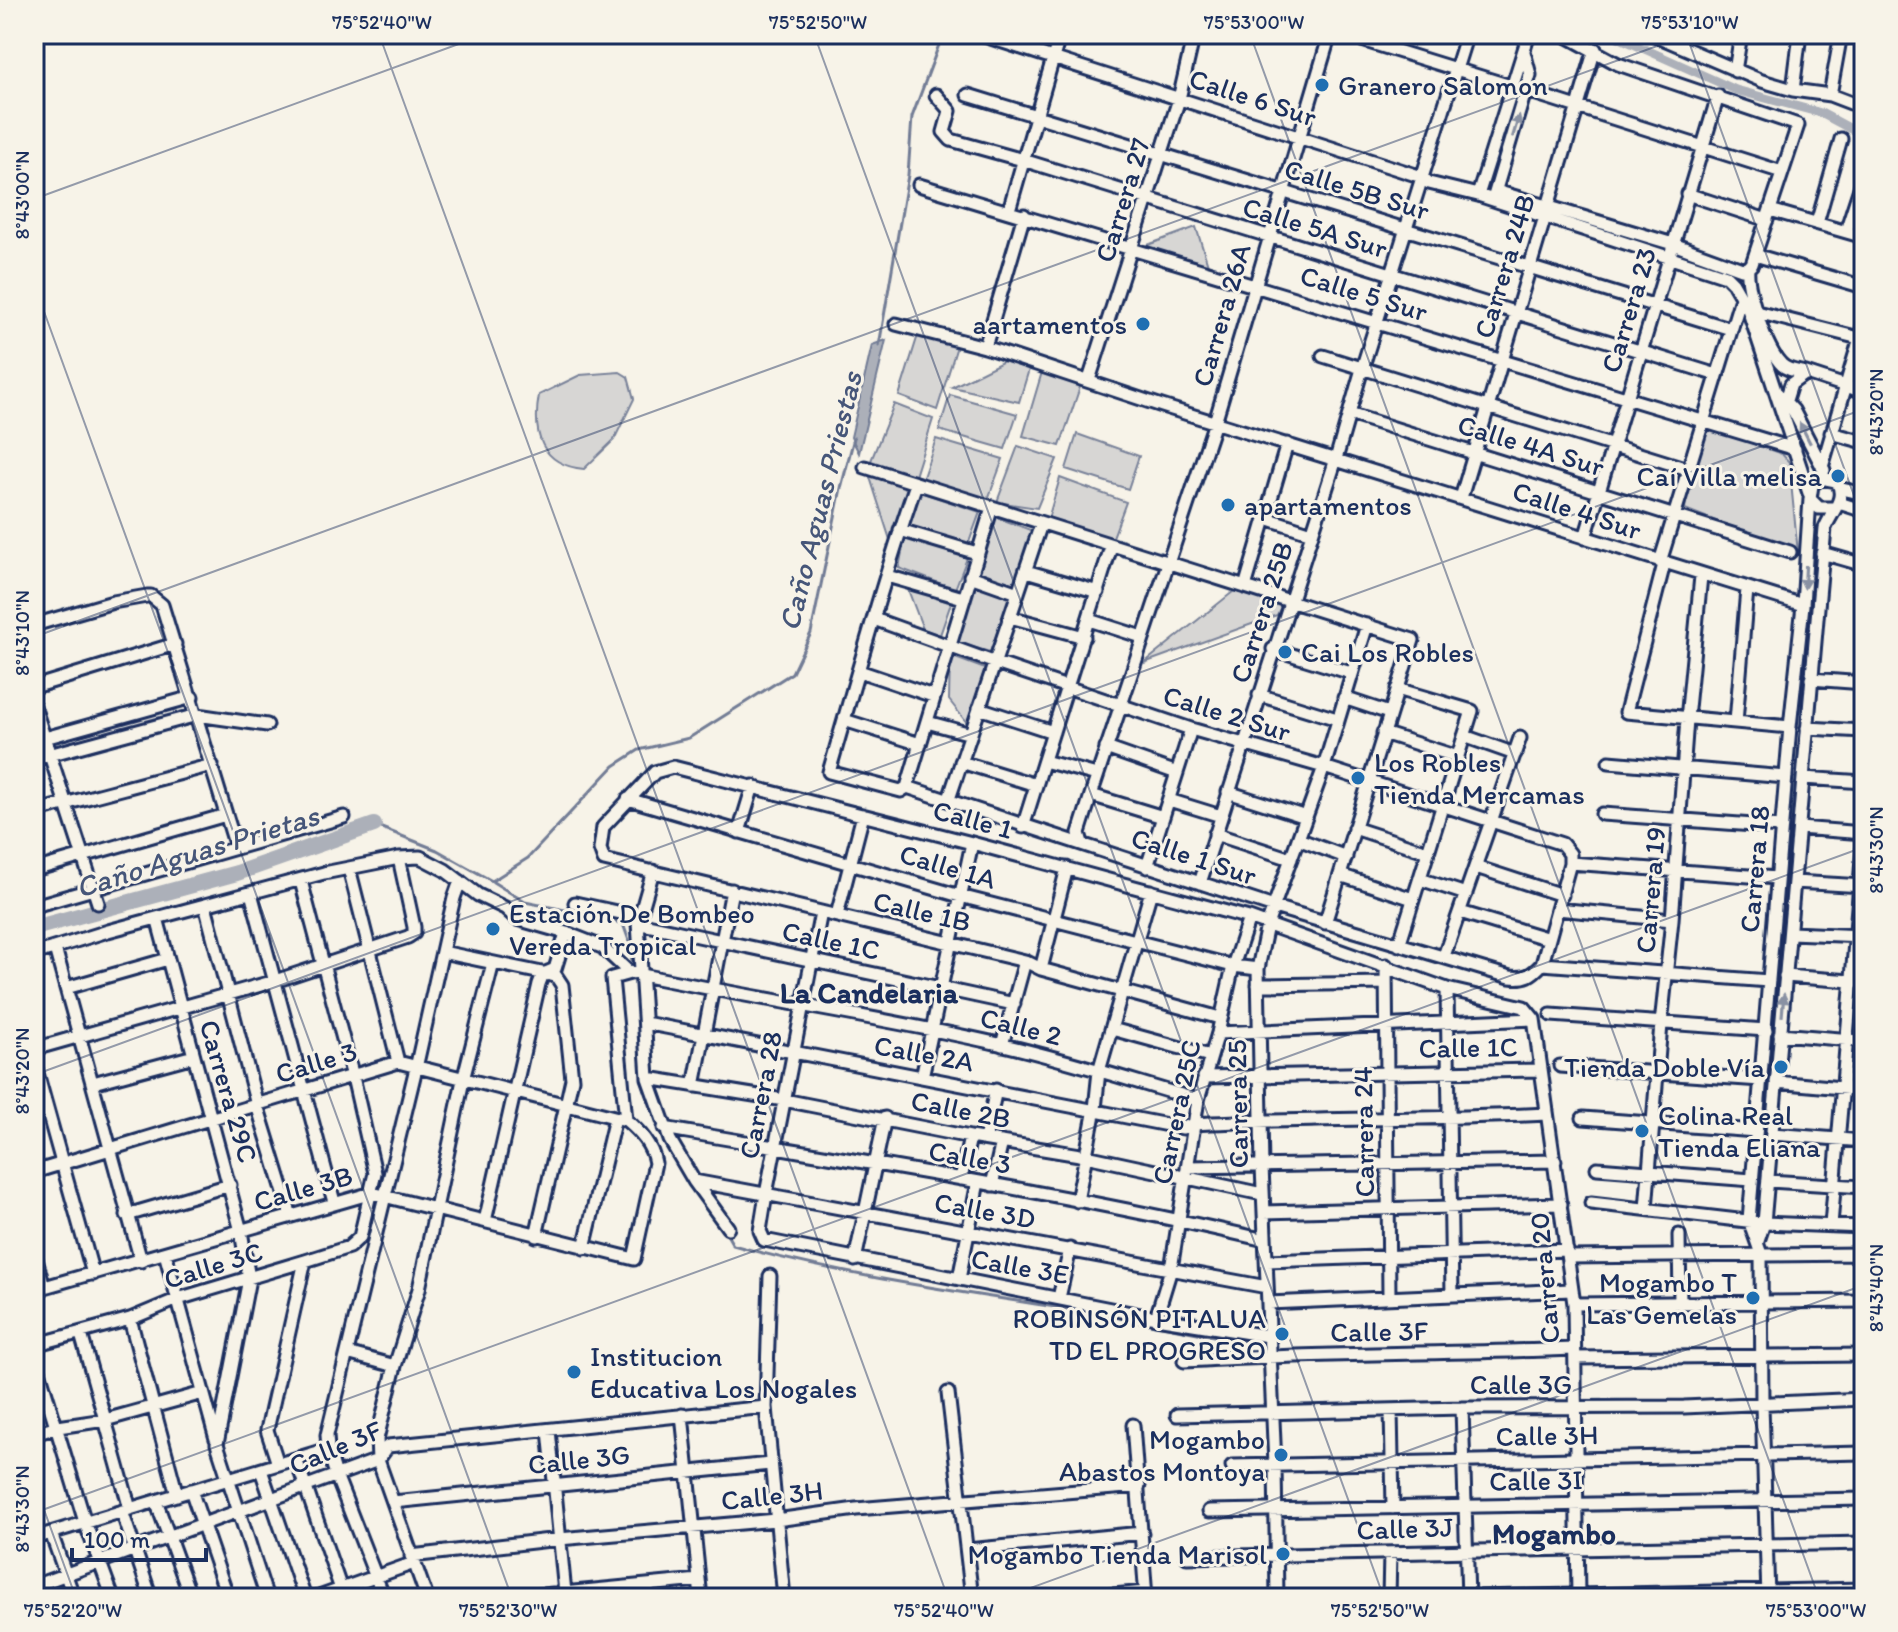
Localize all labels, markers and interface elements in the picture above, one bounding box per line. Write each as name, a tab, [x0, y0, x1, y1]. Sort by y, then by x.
text: 75°52'40"W	[332, 10, 432, 34]
text: 75°52'50"W	[769, 10, 867, 34]
text: 75°53'00"W	[1204, 10, 1304, 34]
text: 75°53'10"W	[1641, 10, 1739, 34]
street label: Calle 6 Sur	[1185, 61, 1321, 133]
place label: Granero Salomon	[1338, 68, 1548, 102]
marker: Granero Salomon	[1313, 76, 1331, 94]
one-way arrow	[1510, 114, 1523, 138]
street label: Carrera 27	[1087, 134, 1157, 266]
text: 8°43'00"N	[10, 151, 34, 239]
street label: Calle 5B Sur	[1281, 151, 1433, 227]
street label: Calle 5A Sur	[1239, 189, 1391, 265]
street label: Carrera 24B	[1466, 190, 1542, 342]
street label: Carrera 26A	[1184, 240, 1258, 390]
street label: Carrera 23	[1593, 243, 1663, 377]
street label: Calle 5 Sur	[1296, 258, 1432, 328]
place label: aartamentos	[972, 307, 1127, 341]
marker: aartamentos	[1134, 315, 1152, 333]
water label: Caño Aguas Priestas	[770, 366, 870, 634]
text: 8°43'20"N	[1864, 368, 1888, 456]
street label: Calle 4A Sur	[1454, 407, 1608, 483]
one-way arrow	[1798, 421, 1812, 444]
place label: Caí Villa melisa	[1637, 459, 1822, 493]
marker: Caí Villa melisa	[1829, 467, 1847, 485]
street label: Calle 4 Sur	[1508, 473, 1646, 547]
place label: apartamentos	[1244, 488, 1412, 522]
marker: apartamentos	[1219, 496, 1237, 514]
street label: Carrera 25B	[1222, 537, 1300, 687]
one-way arrow	[1798, 565, 1811, 590]
text: 8°43'10"N	[10, 590, 34, 676]
place label: Cai Los Robles	[1301, 635, 1474, 669]
marker: Cai Los Robles	[1276, 643, 1294, 661]
street label: Calle 2 Sur	[1159, 678, 1295, 748]
place label: Los Robles Tienda Mercamas	[1374, 745, 1585, 811]
marker: Los Robles Tienda Mercamas	[1349, 769, 1367, 787]
street label: Calle 1	[929, 792, 1017, 846]
water label: Caño Aguas Prietas	[71, 796, 325, 906]
street label: Carrera 18	[1731, 804, 1777, 934]
text: 8°43'30"N	[1864, 806, 1888, 894]
street label: Calle 1 Sur	[1127, 820, 1261, 892]
street label: Carrera 19	[1628, 825, 1672, 955]
street label: Calle 1A	[896, 836, 1000, 896]
street label: Calle 1B	[870, 883, 974, 939]
place label: Estación De Bombeo Vereda Tropical	[509, 896, 755, 962]
street label: Calle 1C	[779, 913, 883, 967]
marker: Estación De Bombeo Vereda Tropical	[484, 920, 502, 938]
district label: La Candelaria	[780, 974, 959, 1011]
one-way arrow	[1777, 992, 1790, 1017]
street label: Calle 2	[977, 999, 1066, 1053]
street label: Carrera 29C	[192, 1016, 266, 1166]
text: 8°43'20"N	[10, 1027, 34, 1115]
street label: Carrera 28	[731, 1028, 789, 1162]
street label: Calle 2A	[871, 1028, 977, 1078]
street label: Calle 1C	[1418, 1029, 1518, 1065]
street label: Calle 3	[271, 1034, 361, 1090]
street label: Carrera 25C	[1144, 1037, 1208, 1187]
street label: Carrera 25	[1219, 1039, 1255, 1169]
place label: Tienda Doble Vía	[1564, 1050, 1765, 1084]
marker: Tienda Doble Vía	[1772, 1058, 1790, 1076]
street label: Carrera 24	[1345, 1066, 1381, 1198]
street label: Calle 2B	[908, 1083, 1014, 1135]
place label: Colina Real Tienda Eliana	[1658, 1098, 1821, 1164]
marker: Colina Real Tienda Eliana	[1633, 1122, 1651, 1140]
street label: Calle 3	[926, 1133, 1014, 1181]
street label: Calle 3B	[250, 1158, 356, 1218]
street label: Calle 3D	[932, 1184, 1038, 1236]
street label: Carrera 20	[1521, 1211, 1567, 1345]
street label: Calle 3C	[160, 1234, 266, 1296]
street label: Calle 3E	[968, 1241, 1072, 1291]
text: 8°43'40"N	[1864, 1244, 1888, 1332]
place label: Mogambo T Las Gemelas	[1586, 1265, 1737, 1331]
marker: Mogambo T Las Gemelas	[1744, 1289, 1762, 1307]
place label: ROBINSÓN PITALUA TD EL PROGRESO	[1013, 1301, 1266, 1367]
street label: Calle 3F	[1330, 1313, 1429, 1349]
marker: ROBINSÓN PITALUA TD EL PROGRESO	[1273, 1325, 1291, 1343]
place label: Institucion Educativa Los Nogales	[590, 1339, 857, 1405]
marker: Institucion Educativa Los Nogales	[565, 1363, 583, 1381]
street label: Calle 3G	[1470, 1367, 1572, 1401]
street label: Calle 3F	[283, 1412, 387, 1482]
street label: Calle 3H	[1495, 1417, 1599, 1453]
place label: Mogambo Abastos Montoya	[1059, 1422, 1265, 1488]
street label: Calle 3G	[526, 1437, 632, 1481]
marker: Mogambo Abastos Montoya	[1272, 1446, 1290, 1464]
street label: Calle 3I	[1489, 1462, 1583, 1498]
text: 8°43'30"N	[10, 1465, 34, 1553]
street label: Calle 3H	[719, 1473, 825, 1517]
street label: Calle 3J	[1356, 1509, 1454, 1547]
scale bar	[72, 1512, 206, 1562]
district label: Mogambo	[1492, 1515, 1616, 1552]
text: 100 m	[84, 1525, 150, 1554]
place label: Mogambo Tienda Marisol	[968, 1537, 1267, 1571]
marker: Mogambo Tienda Marisol	[1274, 1545, 1292, 1563]
text: 75°52'20"W	[24, 1598, 122, 1622]
text: 75°52'30"W	[459, 1598, 557, 1622]
text: 75°52'40"W	[894, 1598, 994, 1622]
text: 75°52'50"W	[1331, 1598, 1429, 1622]
text: 75°53'00"W	[1766, 1598, 1866, 1622]

